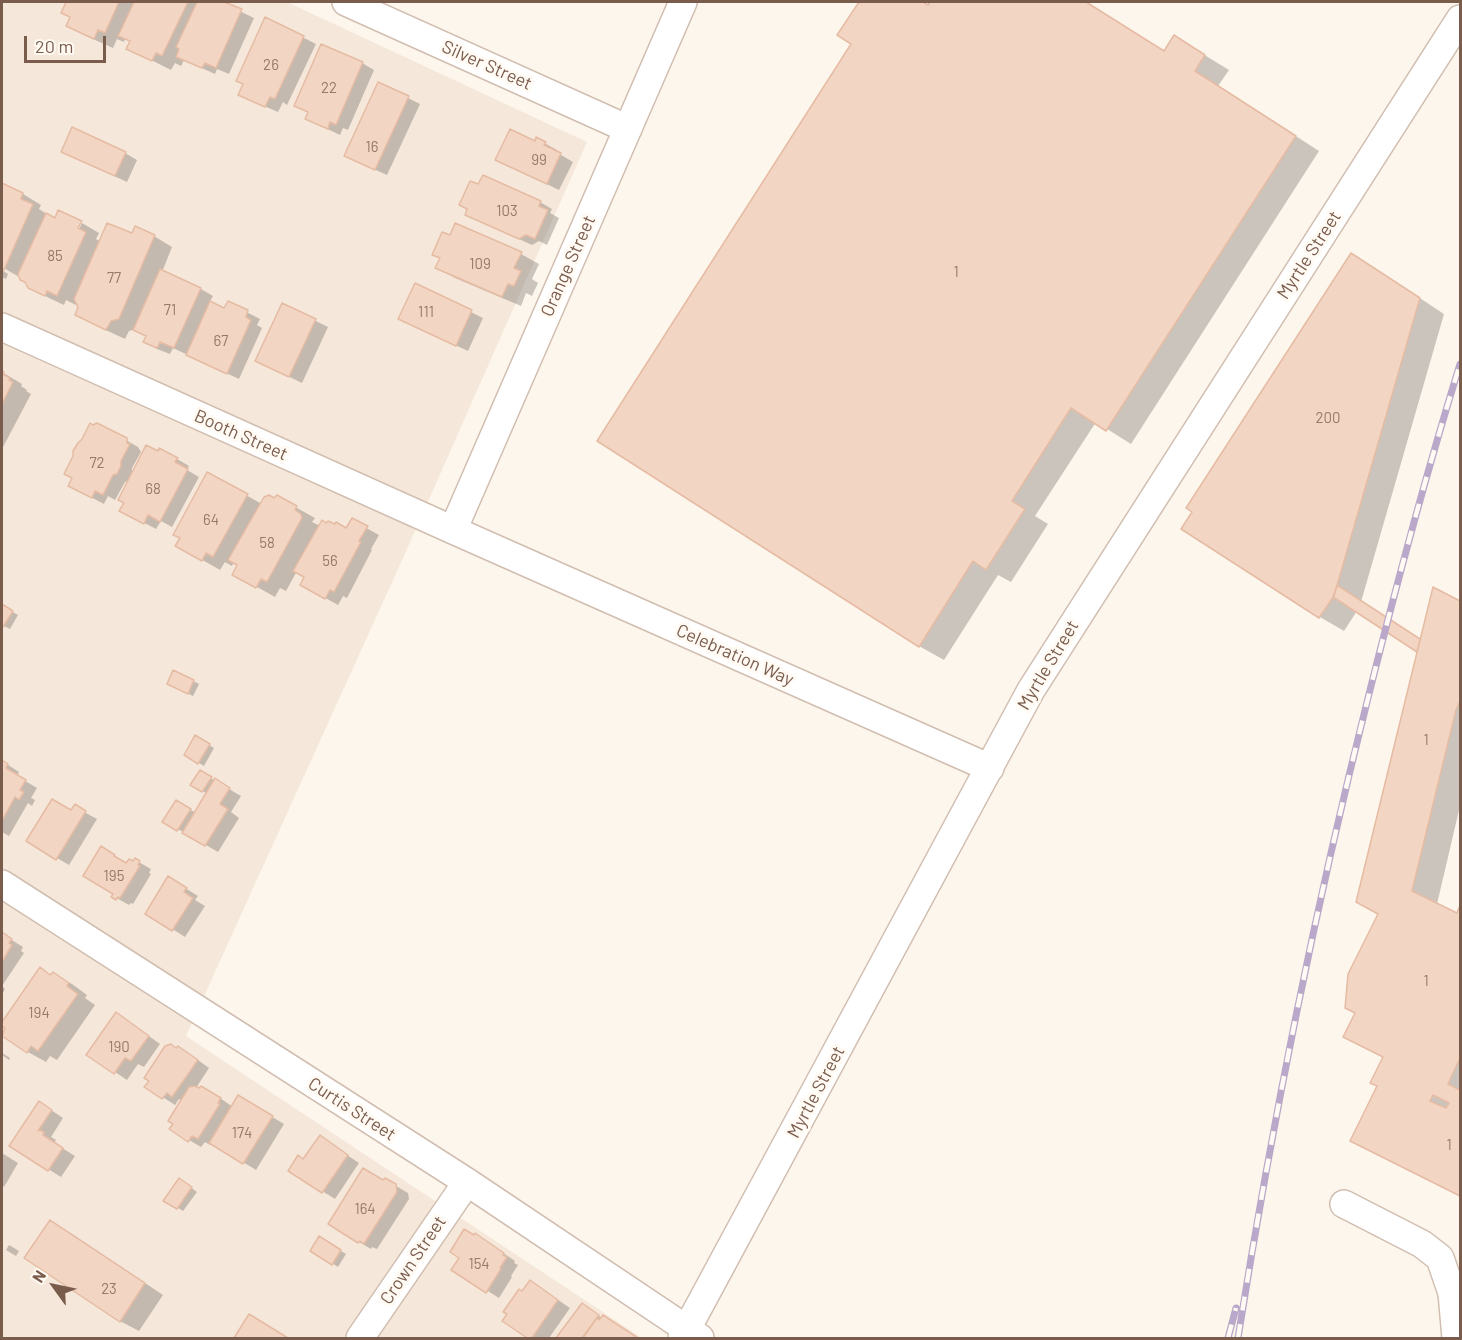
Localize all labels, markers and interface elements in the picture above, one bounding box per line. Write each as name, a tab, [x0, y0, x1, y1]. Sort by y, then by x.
scale bar	[27, 24, 110, 62]
text: 20 m	[35, 35, 73, 57]
street label: Silver Street	[439, 36, 535, 94]
house number: 26	[263, 56, 279, 74]
house number: 22	[321, 79, 337, 97]
house number: 16	[366, 138, 378, 156]
house number: 99	[531, 151, 547, 169]
house number: 103	[496, 202, 518, 220]
street label: Myrtle Street	[1272, 207, 1346, 303]
street label: Orange Street	[536, 212, 600, 320]
house number: 85	[47, 247, 63, 265]
house number: 109	[469, 255, 491, 273]
house number: 1	[953, 263, 959, 281]
house number: 77	[107, 269, 121, 287]
house number: 71	[164, 301, 176, 319]
house number: 111	[418, 303, 434, 321]
house number: 67	[214, 332, 228, 350]
street label: Booth Street	[191, 405, 291, 465]
house number: 200	[1316, 409, 1340, 427]
house number: 72	[89, 454, 105, 472]
house number: 68	[145, 480, 161, 498]
house number: 64	[203, 511, 219, 529]
house number: 58	[259, 534, 275, 552]
house number: 56	[322, 552, 338, 570]
street label: Myrtle Street	[1013, 616, 1083, 714]
street label: Celebration Way	[673, 619, 797, 691]
house number: 1	[1423, 731, 1429, 749]
house number: 195	[104, 867, 124, 885]
house number: 1	[1423, 972, 1429, 990]
house number: 194	[28, 1004, 50, 1022]
house number: 190	[108, 1038, 130, 1056]
street label: Myrtle Street	[783, 1042, 849, 1142]
street label: Curtis Street	[304, 1073, 400, 1145]
house number: 174	[232, 1124, 252, 1142]
house number: 1	[1446, 1136, 1452, 1154]
house number: 164	[354, 1200, 376, 1218]
street label: Crown Street	[375, 1212, 451, 1308]
house number: 154	[468, 1255, 490, 1273]
north arrow	[24, 1256, 84, 1316]
text: N	[28, 1266, 49, 1286]
house number: 23	[101, 1280, 117, 1298]

